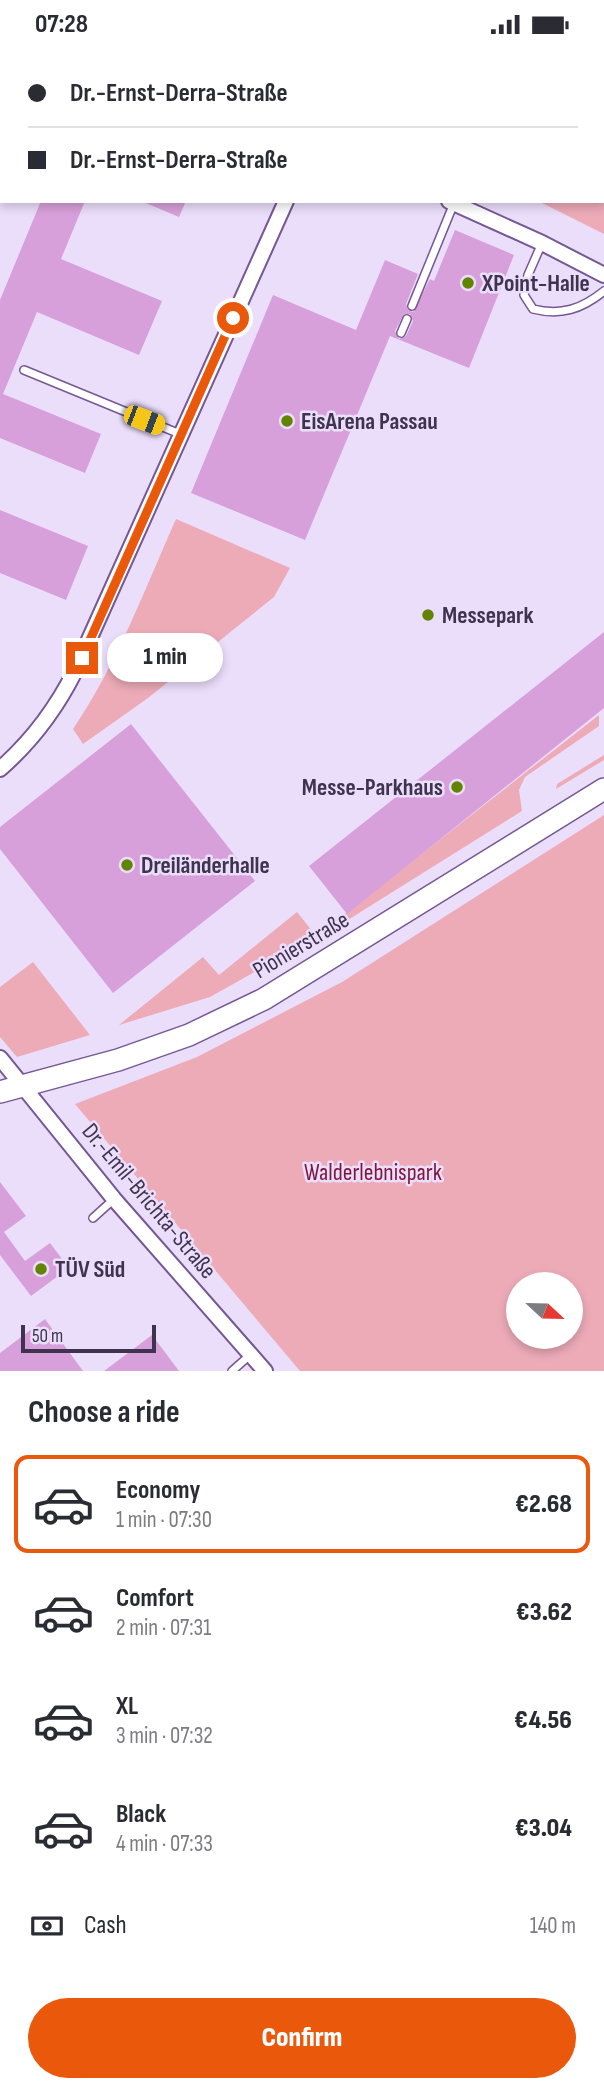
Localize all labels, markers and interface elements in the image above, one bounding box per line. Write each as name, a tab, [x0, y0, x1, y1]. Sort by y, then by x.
text: 07:28	[35, 9, 88, 40]
text: Dr.-Ernst-Derra-Straße	[70, 78, 288, 109]
text: Dr.-Ernst-Derra-Straße	[70, 145, 288, 176]
place label: XPoint-Halle	[481, 269, 590, 298]
marker: XPoint-Halle	[460, 275, 476, 291]
route start	[217, 302, 249, 334]
car	[121, 403, 168, 437]
place label: EisArena Passau	[301, 407, 438, 436]
marker: EisArena Passau	[279, 413, 295, 429]
place label: Messepark	[442, 601, 534, 630]
marker: Messepark	[420, 607, 436, 623]
callout: 1 min	[106, 633, 222, 683]
route end	[66, 642, 98, 674]
text: 1 min	[143, 643, 187, 671]
place label: Messe-Parkhaus	[302, 773, 443, 802]
marker: Messe-Parkhaus	[449, 779, 465, 795]
place label: Dreiländerhalle	[141, 851, 270, 880]
marker: Dreiländerhalle	[119, 857, 135, 873]
street label: Pionierstraße	[248, 905, 354, 985]
street label: Dr.-Emil-Brichta-Straße	[76, 1117, 222, 1285]
park label: Walderlebnispark	[304, 1158, 442, 1187]
place label: TÜV Süd	[55, 1255, 125, 1284]
marker: TÜV Süd	[33, 1261, 49, 1277]
north arrow	[506, 1272, 583, 1349]
map controls	[506, 1272, 583, 1349]
scale bar	[21, 1322, 156, 1354]
text: 50 m	[32, 1325, 63, 1348]
text: Choose a ride	[28, 1393, 180, 1432]
icon: car	[32, 1473, 95, 1536]
text: Economy	[116, 1475, 200, 1506]
text: €2.68	[515, 1489, 572, 1520]
text: 1 min · 07:30	[116, 1506, 212, 1534]
icon: car	[32, 1581, 95, 1644]
text: Comfort	[116, 1583, 194, 1614]
text: €3.62	[516, 1597, 572, 1628]
text: 2 min · 07:31	[116, 1614, 211, 1642]
icon: car	[32, 1689, 95, 1752]
text: XL	[116, 1691, 138, 1722]
text: €4.56	[514, 1705, 572, 1736]
text: 3 min · 07:32	[116, 1722, 213, 1750]
icon: car	[32, 1797, 95, 1860]
text: Black	[116, 1799, 166, 1830]
text: €3.04	[515, 1813, 572, 1844]
text: 4 min · 07:33	[116, 1830, 213, 1858]
icon: cash	[28, 1907, 66, 1945]
text: Cash	[84, 1910, 127, 1941]
text: 140 m	[530, 1912, 576, 1940]
button: Confirm	[28, 1998, 576, 2078]

